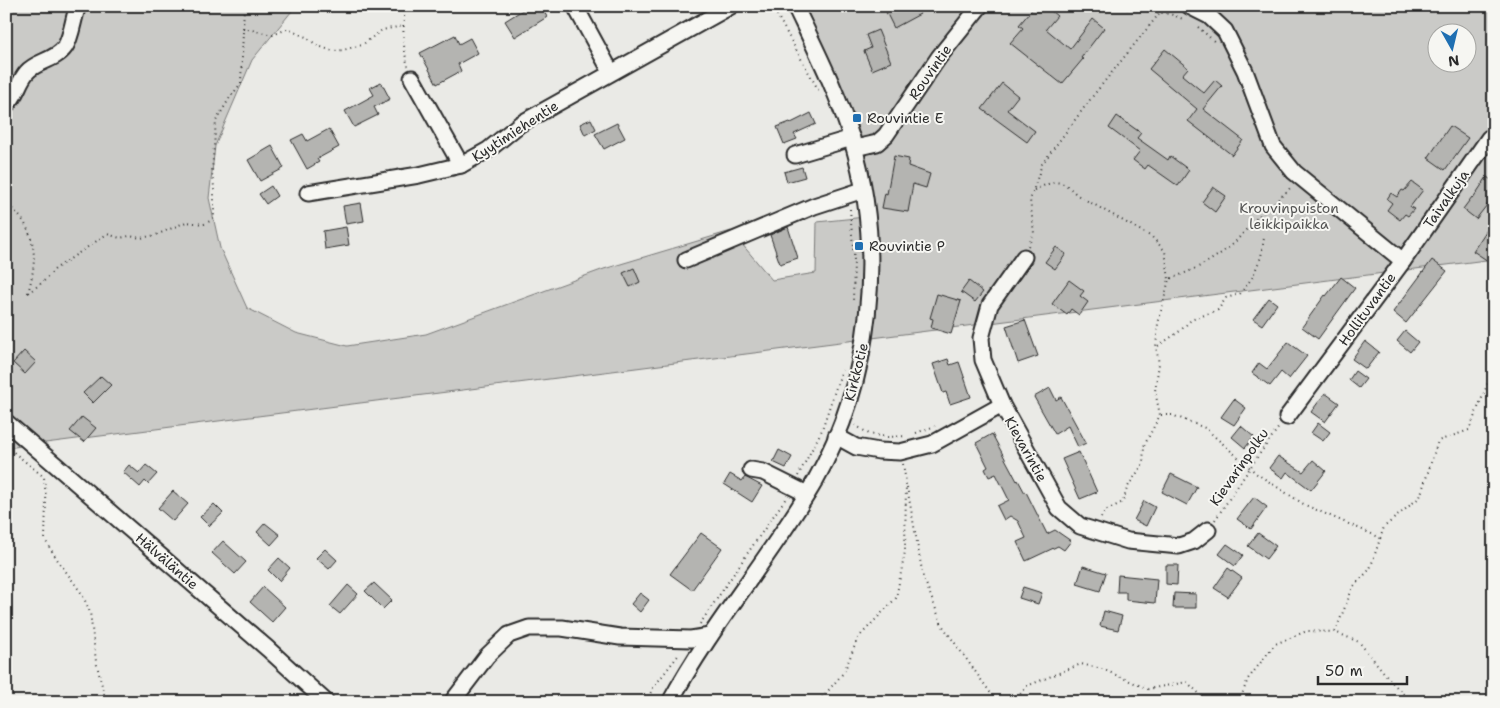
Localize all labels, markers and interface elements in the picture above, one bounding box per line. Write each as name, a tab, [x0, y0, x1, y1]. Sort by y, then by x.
north arrow	[1428, 22, 1478, 72]
street label: Rouvintie	[905, 41, 955, 103]
text: N	[1447, 51, 1461, 71]
street label: Kyytimiehentie	[468, 96, 562, 166]
place label: Rouvintie E	[867, 109, 944, 127]
marker: Rouvintie E	[851, 112, 863, 124]
street label: Taivalkuja	[1419, 166, 1473, 232]
park label: Krouvinpuiston leikkipaikka	[1239, 199, 1339, 233]
place label: Rouvintie P	[869, 237, 945, 255]
marker: Rouvintie P	[853, 240, 865, 252]
street label: Hollituvantie	[1334, 269, 1400, 349]
street label: Kirkkotie	[840, 341, 872, 403]
street label: Kievarintie	[1001, 413, 1051, 485]
street label: Kievarinpolku	[1206, 425, 1272, 509]
street label: Hälväläntie	[132, 529, 202, 593]
scale bar	[1318, 653, 1406, 685]
text: 50 m	[1325, 661, 1363, 681]

